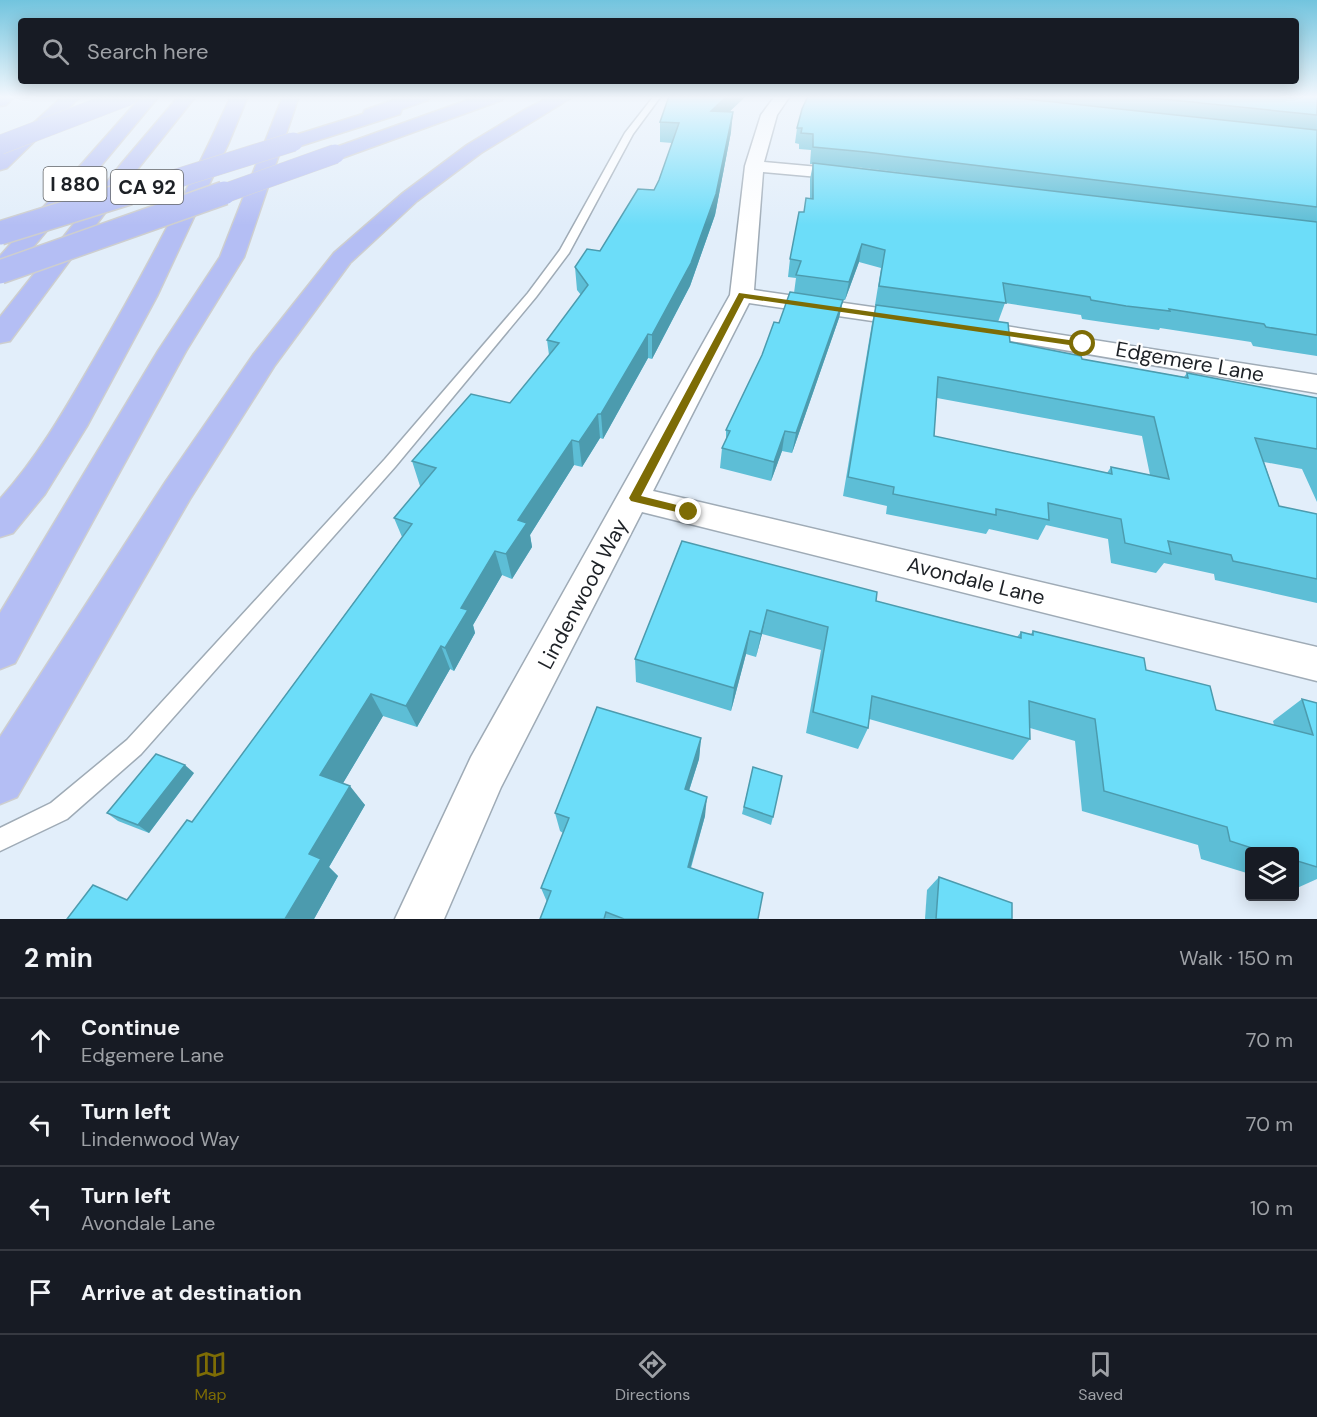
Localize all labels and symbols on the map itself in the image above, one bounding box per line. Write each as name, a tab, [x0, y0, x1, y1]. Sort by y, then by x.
road number: I 880	[44, 167, 106, 201]
road number: CA 92	[111, 170, 183, 204]
route start	[1069, 330, 1095, 356]
street label: Edgemere Lane	[1114, 335, 1266, 389]
route end	[675, 498, 701, 524]
street label: Lindenwood Way	[532, 514, 635, 674]
street label: Avondale Lane	[904, 550, 1048, 612]

